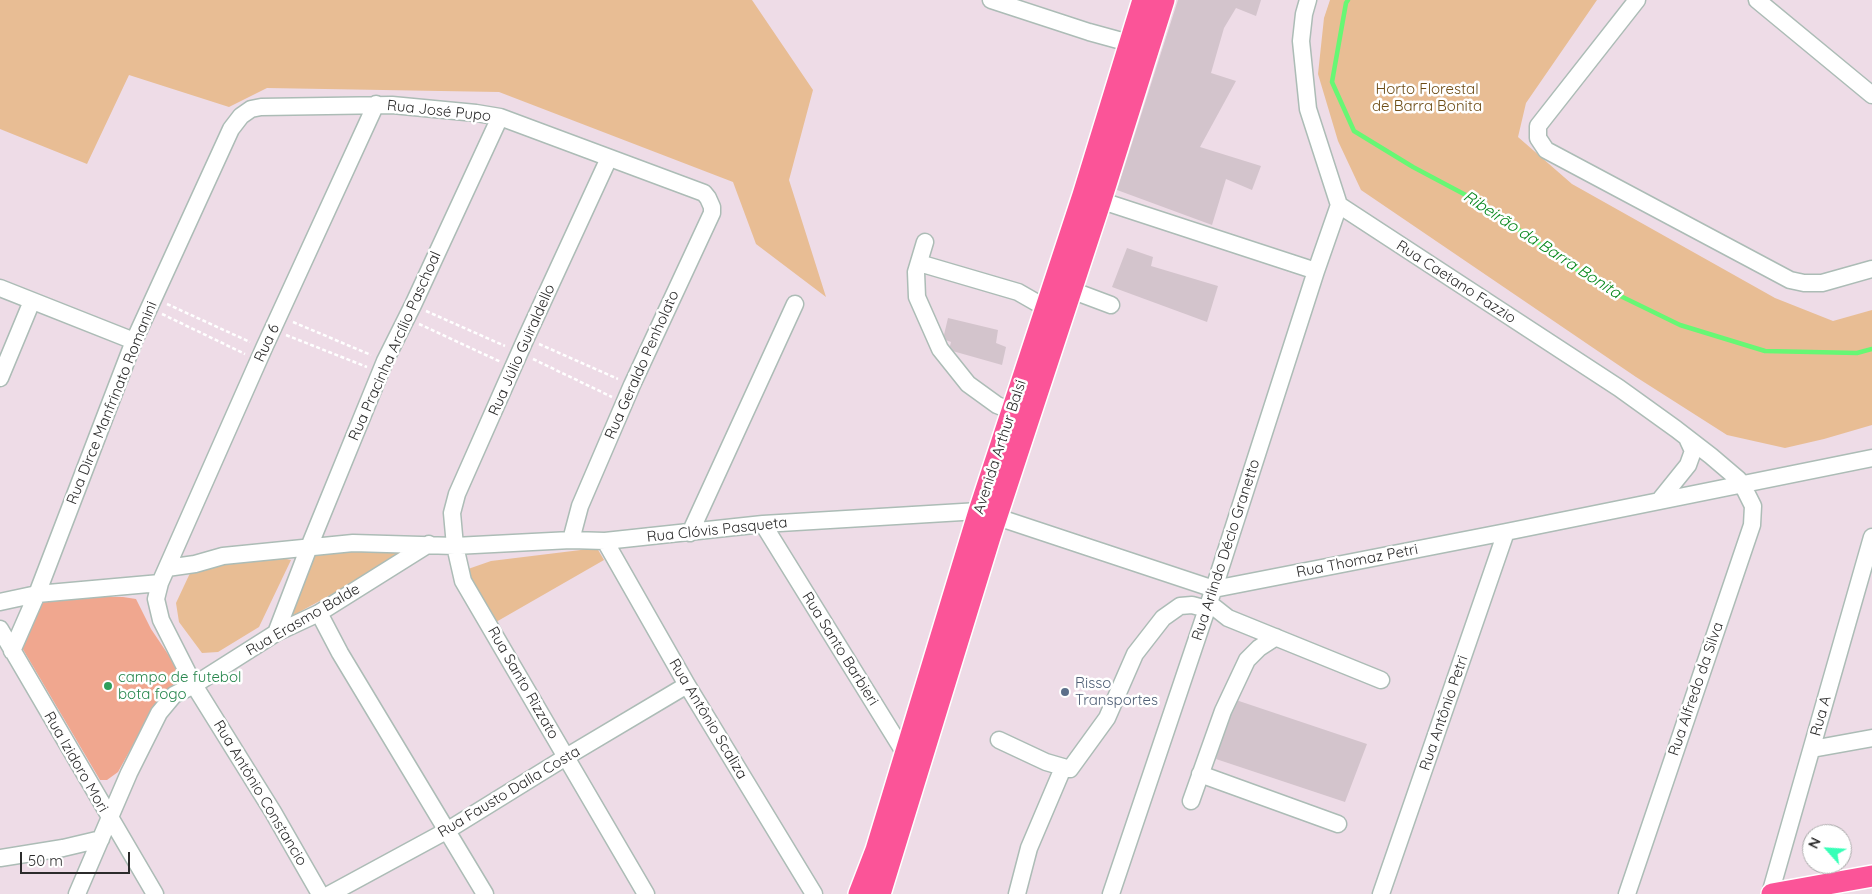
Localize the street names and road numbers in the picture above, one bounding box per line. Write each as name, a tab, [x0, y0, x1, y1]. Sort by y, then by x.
street label: Rua José Pupo	[386, 97, 492, 125]
street label: Rua Caetano Fazzio	[1393, 237, 1519, 327]
street label: Rua Pracinha Arcílio Paschoal	[345, 249, 445, 443]
street label: Rua Júlio Guiraldello	[485, 281, 559, 419]
street label: Rua Geraldo Penholato	[601, 288, 683, 442]
street label: Rua Dirce Manfrinato Romanini	[63, 299, 161, 507]
street label: Rua 6	[250, 321, 284, 365]
street label: Avenida Arthur Balsi	[970, 378, 1030, 516]
street label: Rua Arlindo Décio Granetto	[1188, 457, 1264, 643]
street label: Rua Clóvis Pasqueta	[646, 514, 788, 546]
street label: Rua Thomaz Petri	[1295, 540, 1419, 582]
street label: Rua Erasmo Balde	[243, 580, 363, 660]
street label: Rua Santo Barbieri	[798, 589, 882, 709]
street label: Rua Alfredo da Silva	[1665, 620, 1727, 758]
street label: Rua Santo Rizzato	[484, 624, 562, 742]
street label: Rua Antônio Petri	[1416, 653, 1472, 773]
street label: Rua Antônio Scaliza	[665, 655, 751, 783]
street label: Rua A	[1807, 694, 1835, 738]
street label: Rua Izidoro Mori	[40, 709, 112, 815]
street label: Rua Antônio Constancio	[209, 717, 311, 869]
street label: Rua Fausto Dalla Costa	[435, 742, 583, 842]

